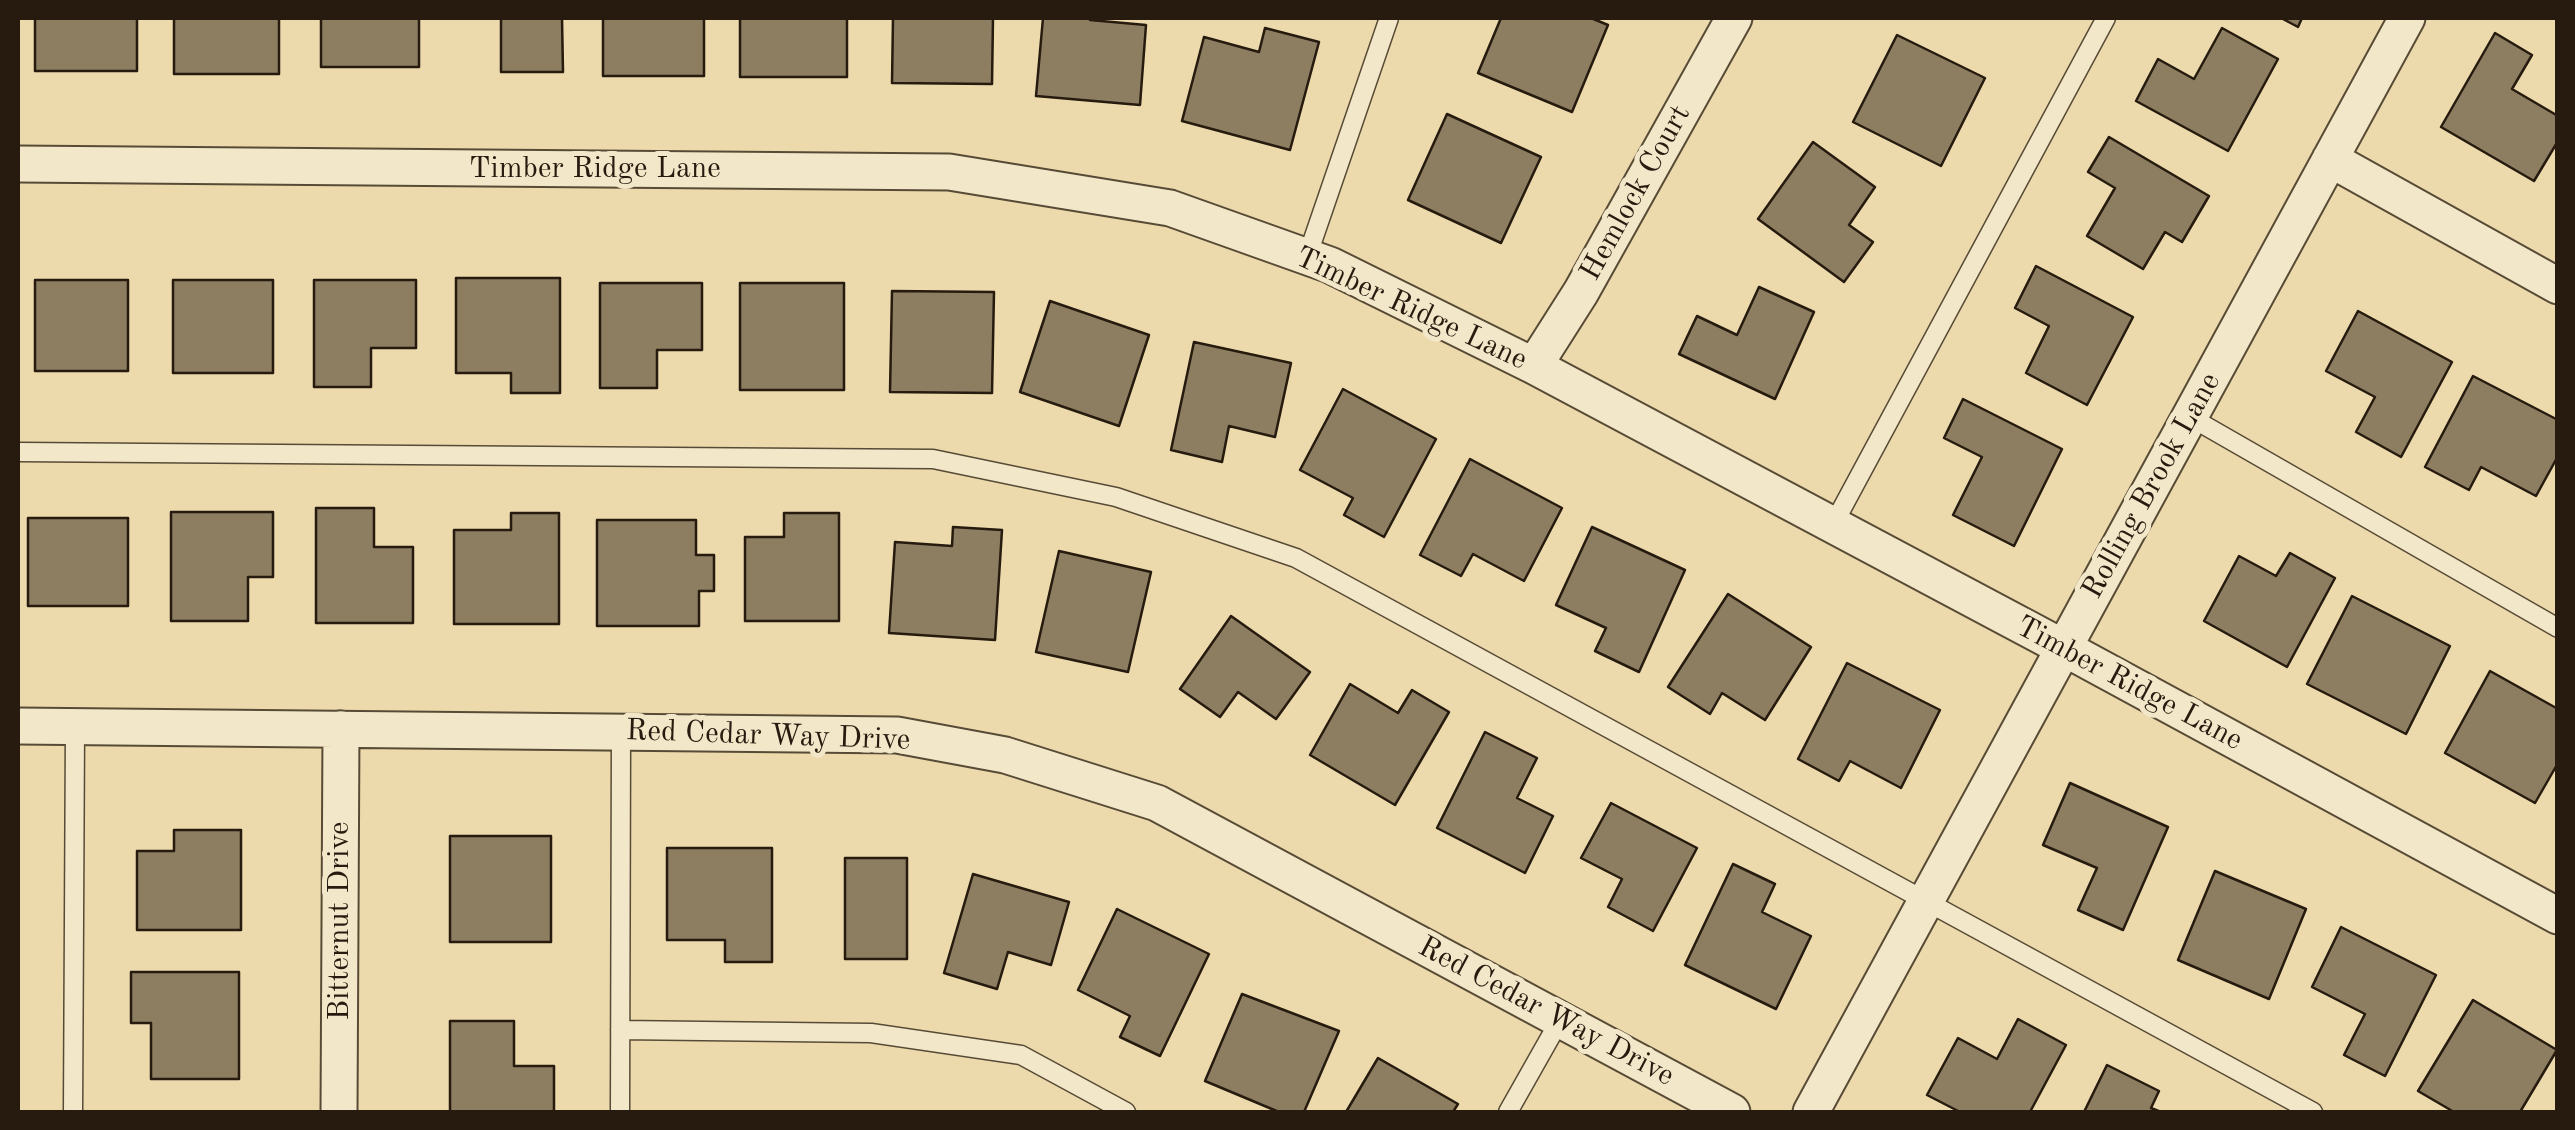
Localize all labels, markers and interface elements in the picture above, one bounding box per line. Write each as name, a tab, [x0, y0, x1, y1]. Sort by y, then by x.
street label: Hemlock Court	[1573, 99, 1699, 287]
street label: Timber Ridge Lane	[469, 151, 721, 187]
street label: Timber Ridge Lane	[1289, 239, 1533, 379]
street label: Rolling Brook Lane	[2075, 367, 2229, 605]
street label: Timber Ridge Lane	[2009, 609, 2249, 759]
street label: Red Cedar Way Drive	[625, 713, 911, 759]
street label: Bitternut Drive	[322, 821, 358, 1021]
street label: Red Cedar Way Drive	[1412, 929, 1680, 1095]

